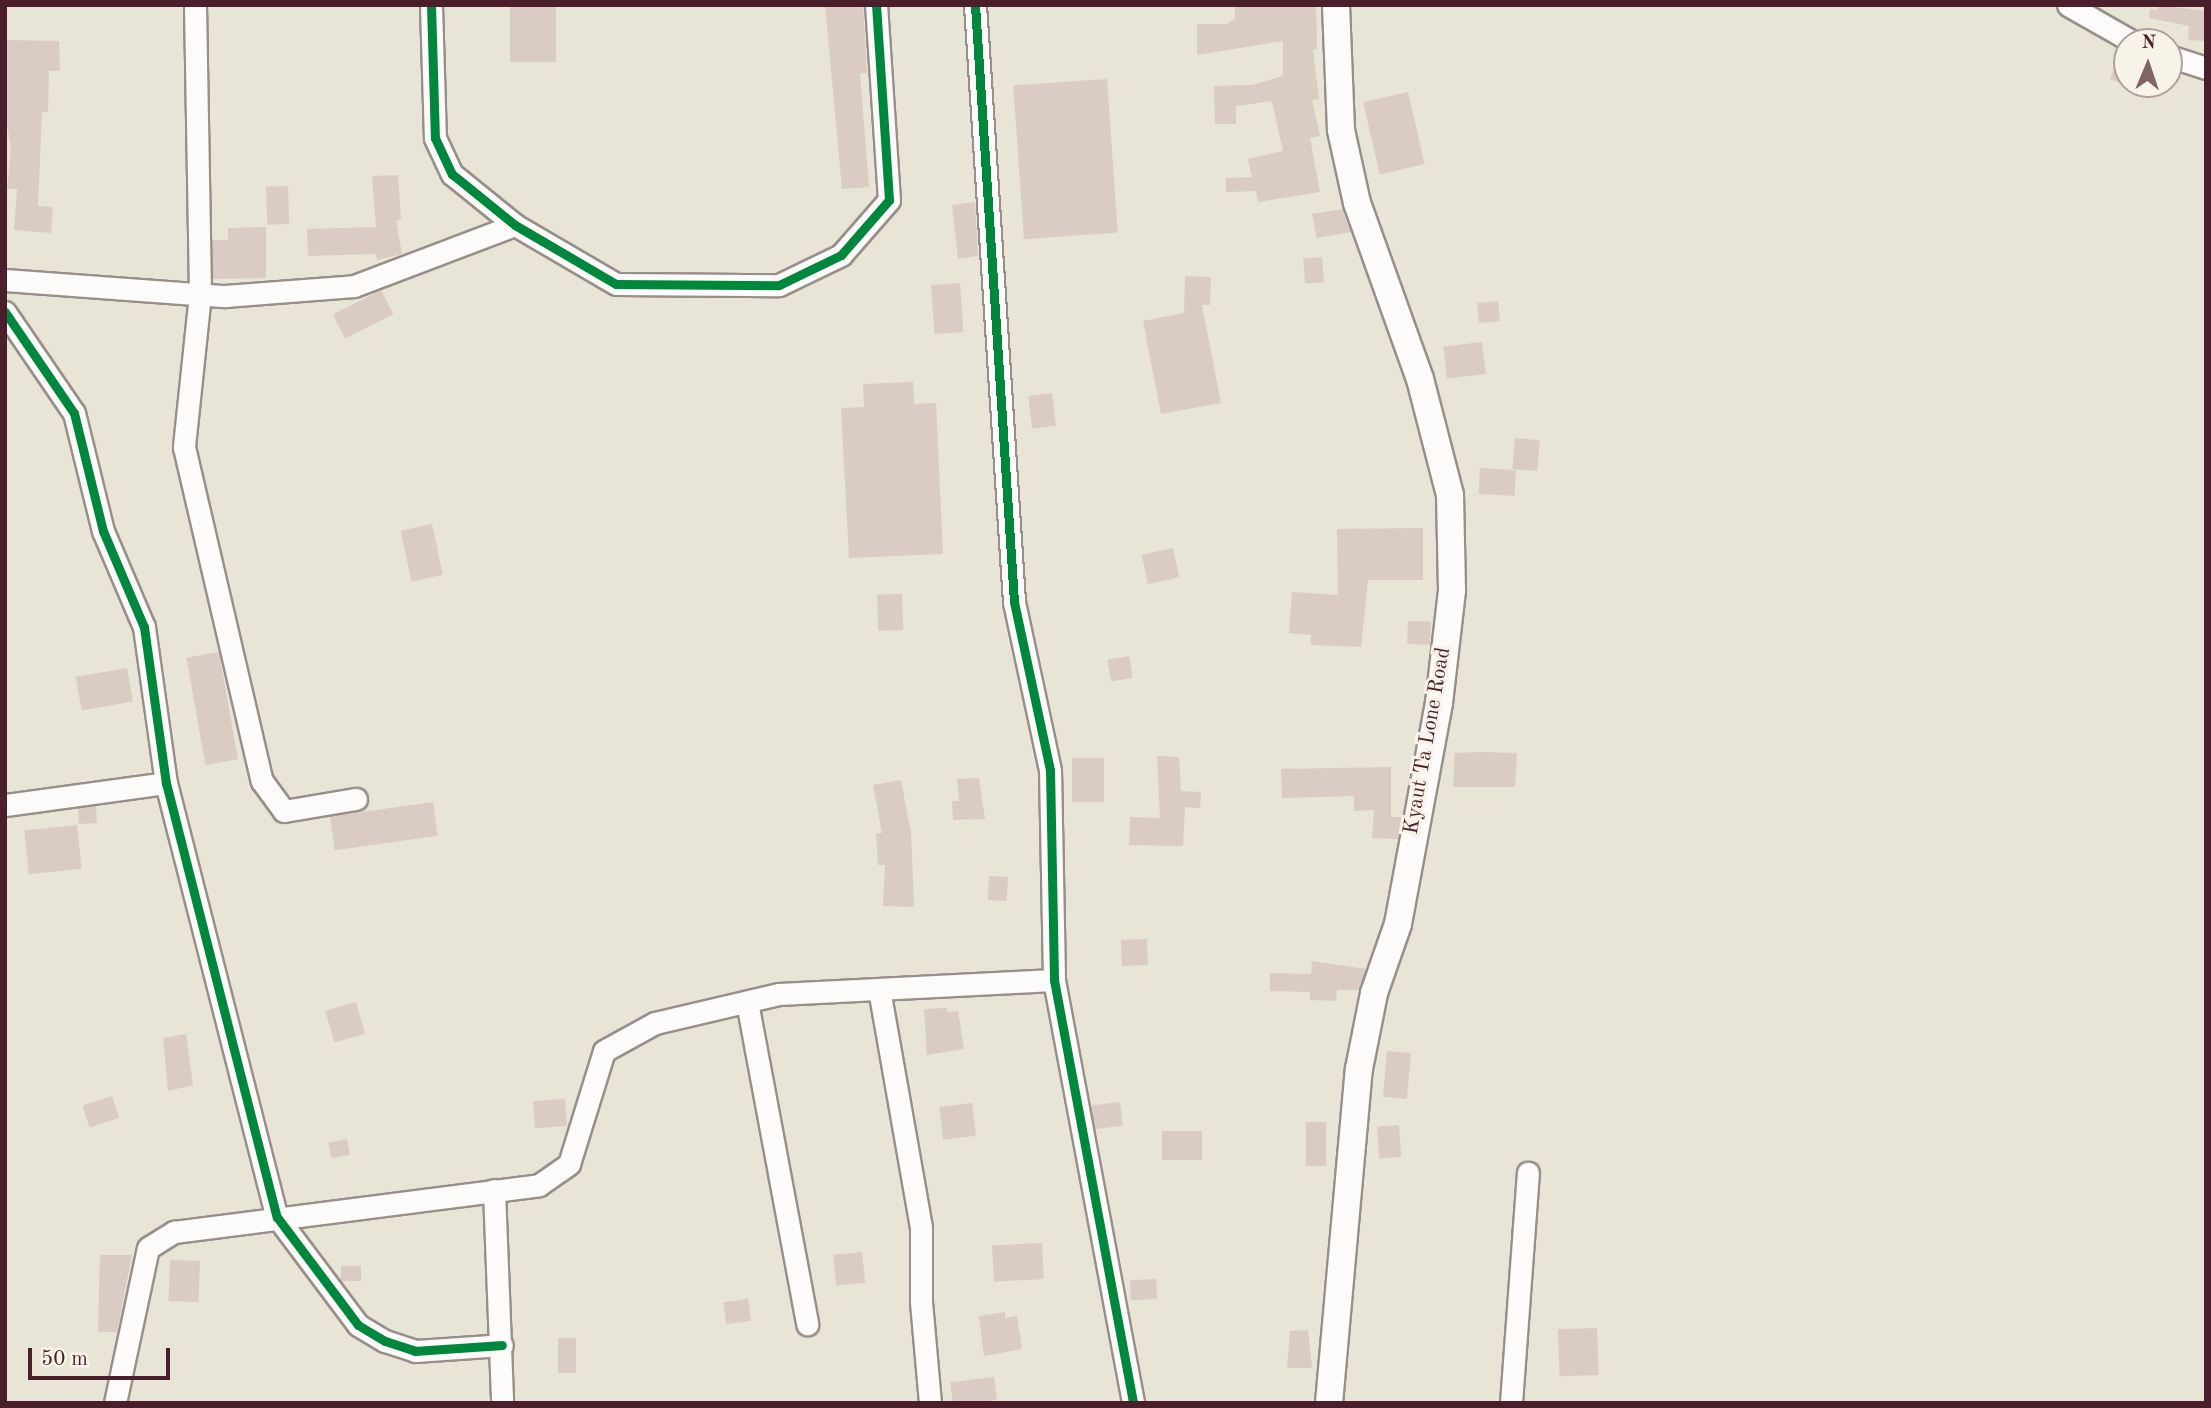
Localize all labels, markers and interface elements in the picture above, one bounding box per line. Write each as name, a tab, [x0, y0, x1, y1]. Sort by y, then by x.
north arrow	[2113, 28, 2183, 98]
text: N	[2141, 34, 2156, 53]
street label: Kyaut Ta Lone Road	[1399, 646, 1457, 836]
scale bar	[32, 1334, 173, 1378]
text: 50 m	[41, 1349, 88, 1370]

